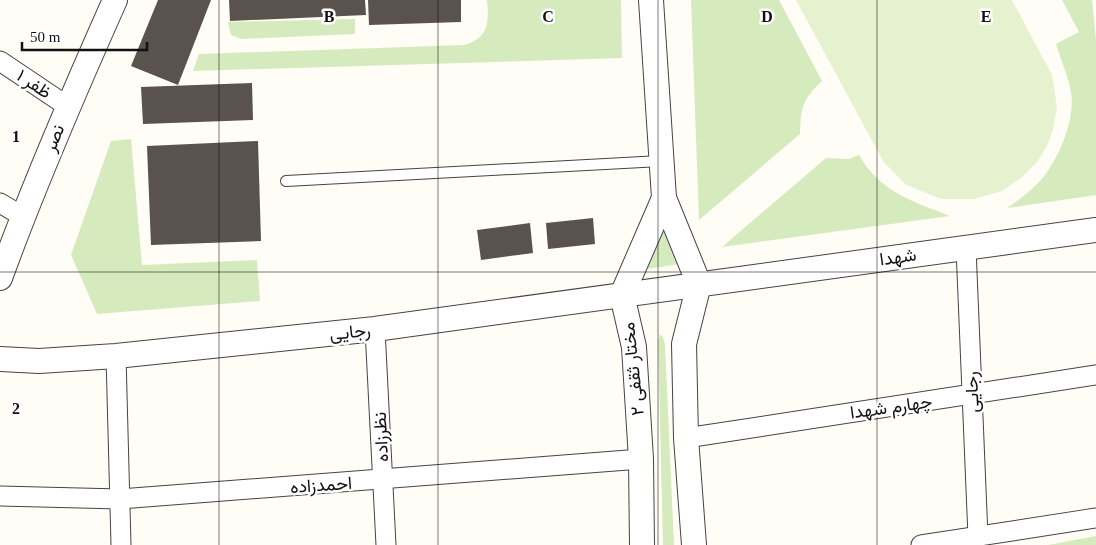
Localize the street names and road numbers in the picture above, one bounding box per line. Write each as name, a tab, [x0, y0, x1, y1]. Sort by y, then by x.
street label: ظفر ۱	[12, 65, 55, 104]
street label: نصر	[39, 121, 69, 156]
street label: شهدا	[878, 245, 918, 270]
street label: رجایی	[328, 320, 372, 345]
street label: مختار ثقفی ۲	[618, 321, 649, 417]
street label: رجایی	[961, 371, 984, 413]
street label: چهارم شهدا	[849, 391, 934, 425]
street label: نظرزاده	[370, 411, 393, 463]
street label: احمدزاده	[289, 473, 353, 498]

